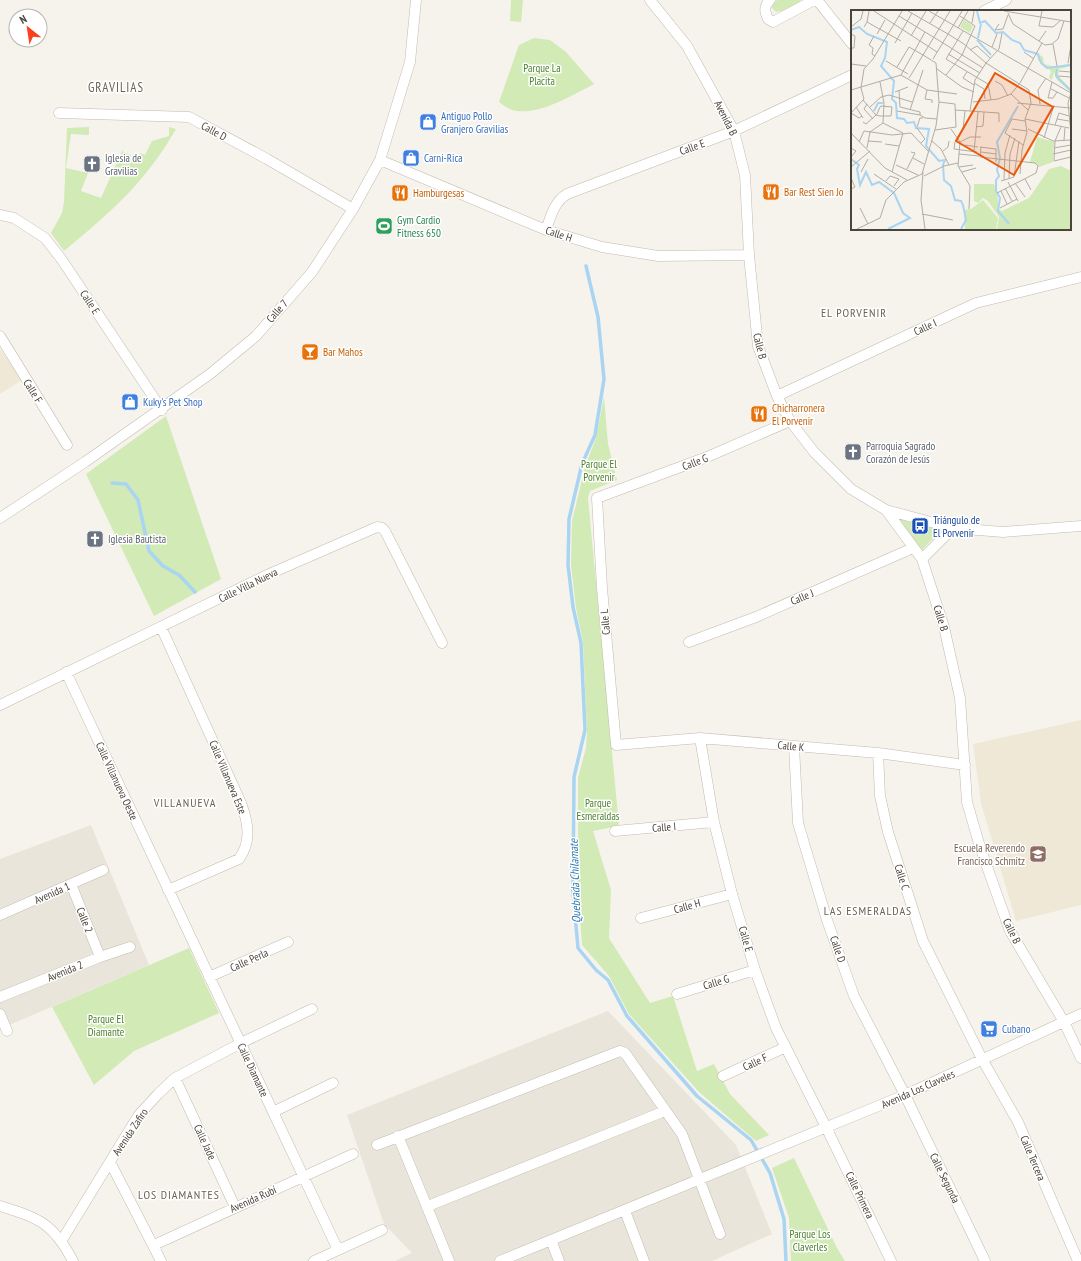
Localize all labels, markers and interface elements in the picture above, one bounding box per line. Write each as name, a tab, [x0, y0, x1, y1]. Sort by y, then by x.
north arrow	[8, 8, 48, 48]
inset map	[851, 10, 1071, 230]
text: N	[17, 12, 29, 27]
park label: Parque La Placita	[523, 61, 561, 88]
district label: GRAVILIAS	[88, 79, 144, 96]
street label: Avenida B	[711, 98, 741, 138]
place label: Antiguo Pollo Granjero Gravilias	[441, 109, 508, 136]
shop icon: Antiguo Pollo Granjero Gravilias	[418, 112, 438, 132]
street label: Calle D	[199, 118, 229, 144]
street label: Calle E	[677, 136, 707, 158]
shop icon: Carni-Rica	[401, 148, 421, 168]
place label: Iglesia de Gravilias	[105, 151, 142, 178]
place label: Carni-Rica	[424, 151, 463, 165]
church icon: Iglesia de Gravilias	[82, 154, 102, 174]
restaurant icon: Bar Rest Sien Jo	[761, 182, 781, 202]
restaurant icon: Hamburgesas	[390, 183, 410, 203]
place label: Bar Rest Sien Jo	[784, 185, 844, 199]
place label: Hamburgesas	[413, 186, 464, 200]
place label: Gym Cardio Fitness 650	[397, 213, 441, 240]
sports icon: Gym Cardio Fitness 650	[374, 216, 394, 236]
street label: Calle H	[544, 223, 574, 245]
street label: Calle E	[77, 287, 103, 317]
street label: Calle 7	[263, 296, 291, 325]
district label: EL PORVENIR	[821, 305, 887, 320]
street label: Calle I	[911, 316, 939, 338]
street label: Calle B	[750, 331, 770, 361]
bar icon: Bar Mahos	[300, 342, 320, 362]
place label: Bar Mahos	[323, 345, 363, 359]
street label: Calle F	[20, 376, 46, 406]
shop icon: Kuky's Pet Shop	[120, 392, 140, 412]
place label: Kuky's Pet Shop	[143, 395, 203, 409]
place label: Chicharronera El Porvenir	[772, 401, 825, 428]
restaurant icon: Chicharronera El Porvenir	[749, 404, 769, 424]
place label: Parroquia Sagrado Corazón de Jesús	[866, 439, 936, 466]
church icon: Parroquia Sagrado Corazón de Jesús	[843, 442, 863, 462]
street label: Calle G	[680, 451, 710, 473]
park label: Parque El Porvenir	[581, 457, 617, 484]
place label: Triángulo de El Porvenir	[933, 513, 981, 540]
bus stop icon: Triángulo de El Porvenir	[910, 516, 930, 536]
church icon: Iglesia Bautista	[85, 529, 105, 549]
place label: Iglesia Bautista	[108, 532, 166, 546]
street label: Calle Villa Nueva	[216, 565, 280, 605]
street label: Calle J	[788, 586, 816, 608]
street label: Calle B	[930, 603, 952, 633]
street label: Calle L	[597, 608, 613, 635]
street label: Calle Villanueva Este	[206, 738, 250, 816]
street label: Calle K	[777, 738, 805, 754]
street label: Calle Villanueva Oeste	[93, 740, 141, 823]
district label: VILLANUEVA	[153, 795, 216, 810]
park label: Parque Esmeraldas	[577, 796, 620, 823]
street label: Calle I	[652, 819, 676, 835]
water label: Quebrada Chilamate	[565, 838, 583, 923]
place label: Escuela Reverendo Francisco Schmitz	[954, 841, 1025, 868]
school or university icon: Escuela Reverendo Francisco Schmitz	[1028, 844, 1048, 864]
street label: Calle C	[891, 862, 913, 892]
street label: Avenida 1	[32, 879, 72, 907]
street label: Calle H	[672, 896, 702, 916]
district label: LAS ESMERALDAS	[824, 903, 912, 918]
street label: Calle 2	[74, 905, 96, 935]
street label: Calle B	[1000, 916, 1024, 946]
street label: Calle E	[736, 925, 756, 954]
street label: Calle D	[827, 934, 849, 964]
street label: Calle Perla	[228, 945, 270, 975]
street label: Avenida 2	[45, 958, 85, 984]
street label: Calle G	[701, 971, 731, 993]
park label: Parque El Diamante	[88, 1012, 125, 1039]
supermarket icon: Cubano	[979, 1019, 999, 1039]
place label: Cubano	[1002, 1022, 1031, 1036]
street label: Calle Diamante	[234, 1041, 272, 1100]
street label: Calle F	[740, 1050, 770, 1074]
street label: Avenida Los Claveles	[879, 1066, 957, 1111]
street label: Avenida Zafiro	[109, 1106, 151, 1158]
street label: Calle Jade	[191, 1122, 219, 1162]
street label: Calle Tercera	[1017, 1133, 1049, 1183]
street label: Calle Segunda	[927, 1151, 963, 1205]
street label: Calle Primera	[843, 1169, 877, 1221]
street label: Avenida Rubí	[227, 1182, 279, 1215]
district label: LOS DIAMANTES	[138, 1187, 220, 1202]
park label: Parque Los Claverles	[789, 1227, 831, 1254]

